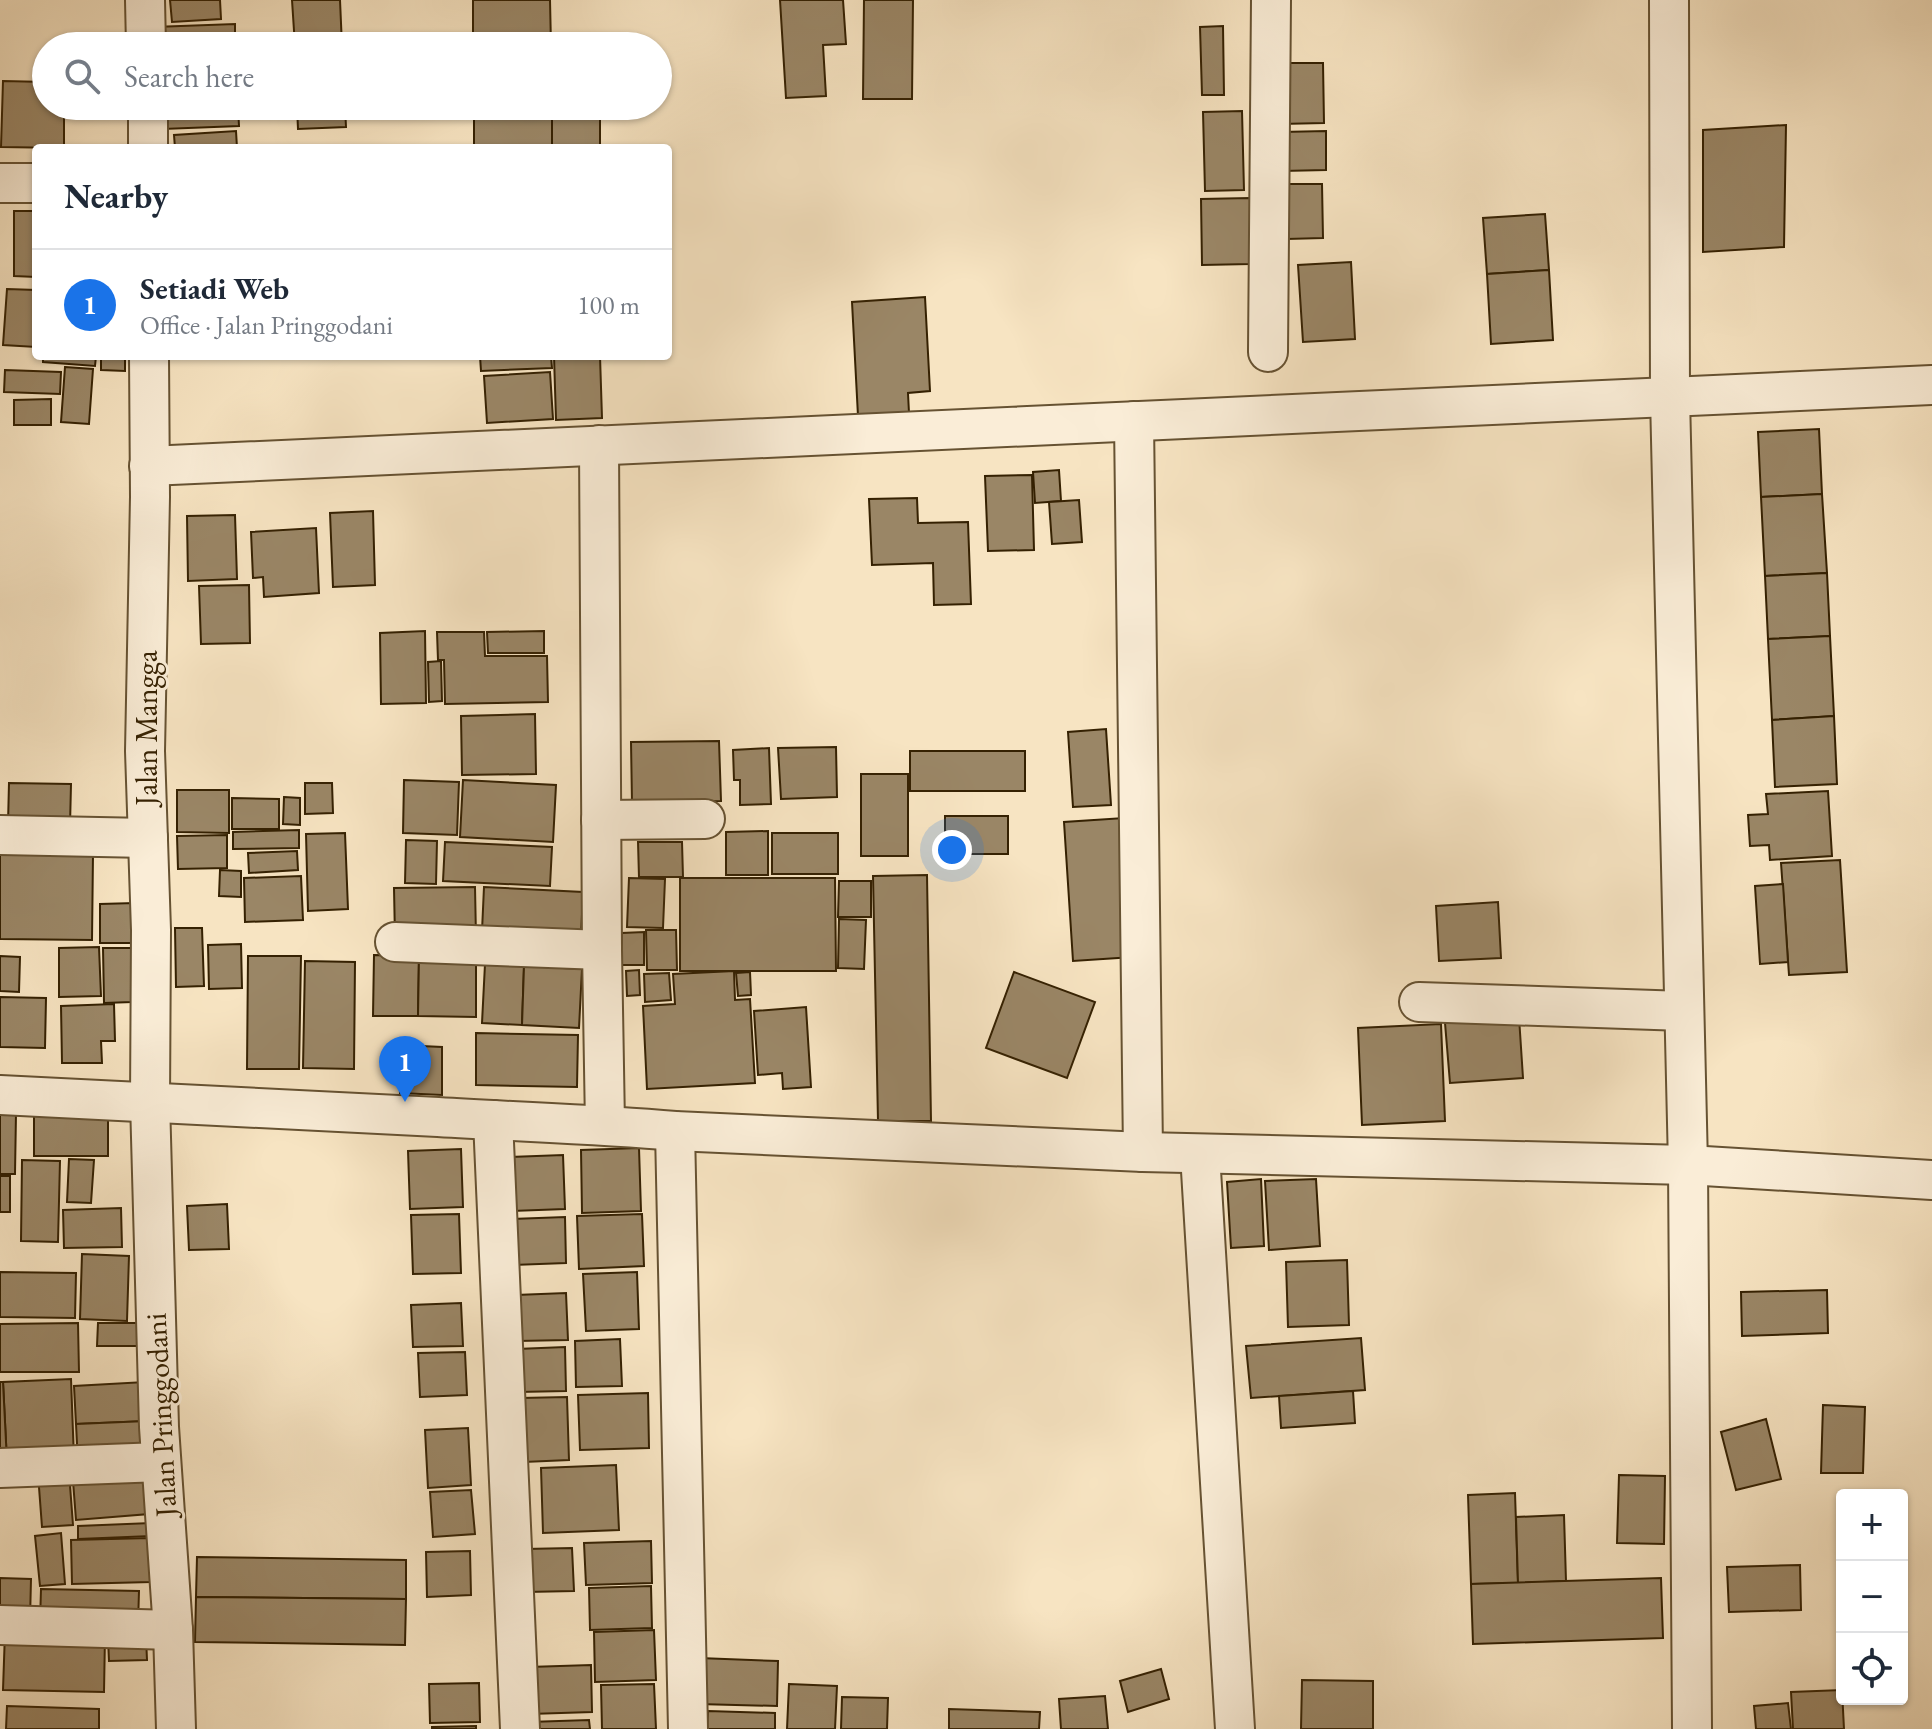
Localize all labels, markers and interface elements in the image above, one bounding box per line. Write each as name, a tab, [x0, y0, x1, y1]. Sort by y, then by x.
search box	[32, 32, 672, 120]
icon: search	[60, 54, 104, 98]
text: Search here	[124, 57, 254, 96]
text: Nearby	[64, 174, 168, 218]
text: Setiadi Web	[140, 269, 289, 308]
text: 1	[83, 288, 97, 322]
text: 100 m	[577, 288, 640, 322]
text: Office · Jalan Pringgodani	[140, 308, 393, 342]
street label: Jalan Mangga	[127, 650, 166, 809]
your location	[932, 830, 972, 870]
pin: 1	[379, 1036, 431, 1102]
street label: Jalan Pringgodani	[136, 1312, 185, 1521]
map controls	[1836, 1489, 1908, 1705]
button: +	[1836, 1489, 1908, 1561]
button: −	[1836, 1561, 1908, 1633]
button: locate	[1836, 1633, 1908, 1705]

